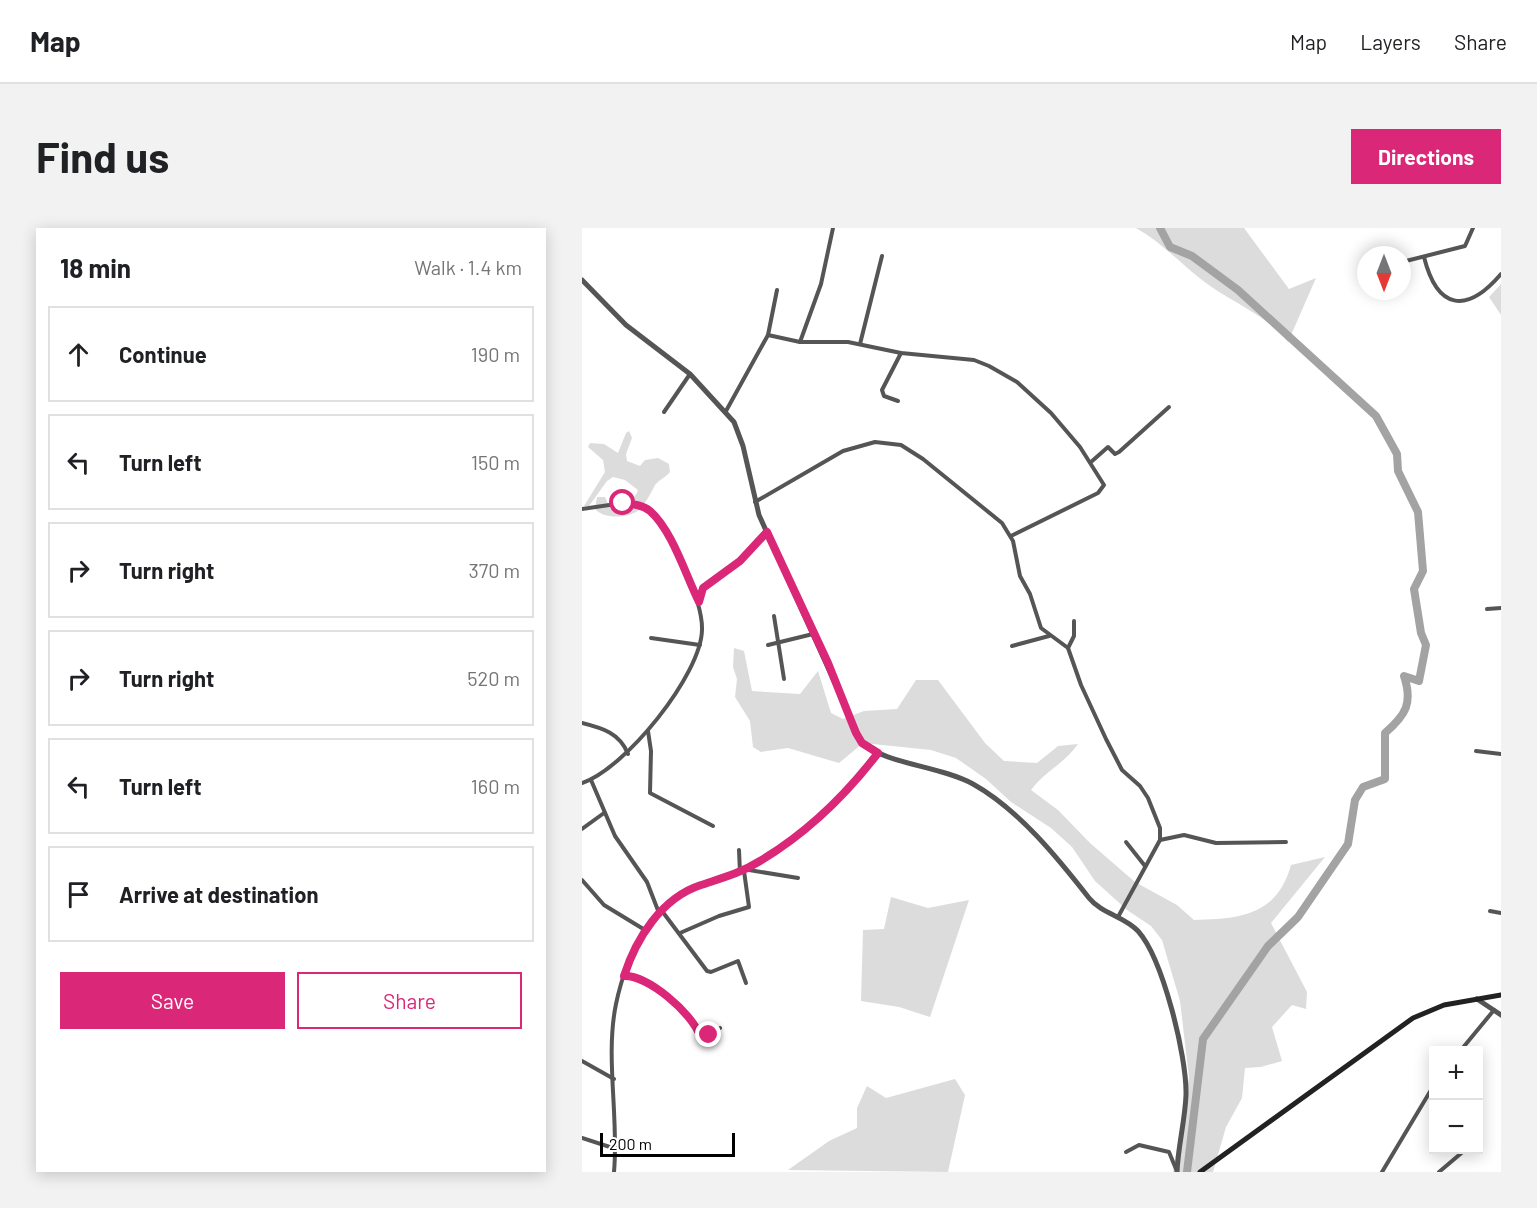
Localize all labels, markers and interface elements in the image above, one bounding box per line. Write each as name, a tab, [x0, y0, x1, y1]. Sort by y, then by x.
text: Map	[30, 24, 81, 58]
text: Map	[1290, 29, 1327, 54]
text: Layers	[1360, 29, 1421, 54]
text: Share	[1454, 29, 1507, 54]
button: Directions	[1351, 129, 1501, 184]
text: Find us	[36, 131, 169, 181]
north arrow	[1357, 246, 1411, 300]
text: 18 min	[60, 252, 131, 283]
text: Walk · 1.4 km	[414, 255, 522, 279]
icon: ahead	[62, 338, 95, 371]
text: Continue	[119, 341, 207, 367]
text: 190 m	[471, 342, 520, 366]
icon: left	[62, 446, 95, 479]
text: Turn left	[119, 449, 202, 475]
text: 150 m	[471, 450, 520, 474]
route start	[609, 489, 635, 515]
icon: right	[62, 554, 95, 587]
text: Turn right	[119, 557, 214, 583]
text: 370 m	[468, 558, 520, 582]
icon: right	[62, 662, 95, 695]
text: Turn right	[119, 665, 214, 691]
text: 520 m	[467, 666, 520, 690]
icon: left	[62, 770, 95, 803]
text: Turn left	[119, 773, 202, 799]
text: 160 m	[471, 774, 520, 798]
icon: arrive	[62, 878, 95, 911]
text: Arrive at destination	[119, 881, 318, 907]
button: Save	[60, 972, 285, 1029]
button: Share	[297, 972, 522, 1029]
route end	[695, 1021, 721, 1047]
map controls	[1429, 1046, 1483, 1154]
button: +	[1429, 1046, 1483, 1100]
button: −	[1429, 1100, 1483, 1154]
scale bar	[600, 1130, 735, 1158]
text: 200 m	[609, 1134, 652, 1153]

